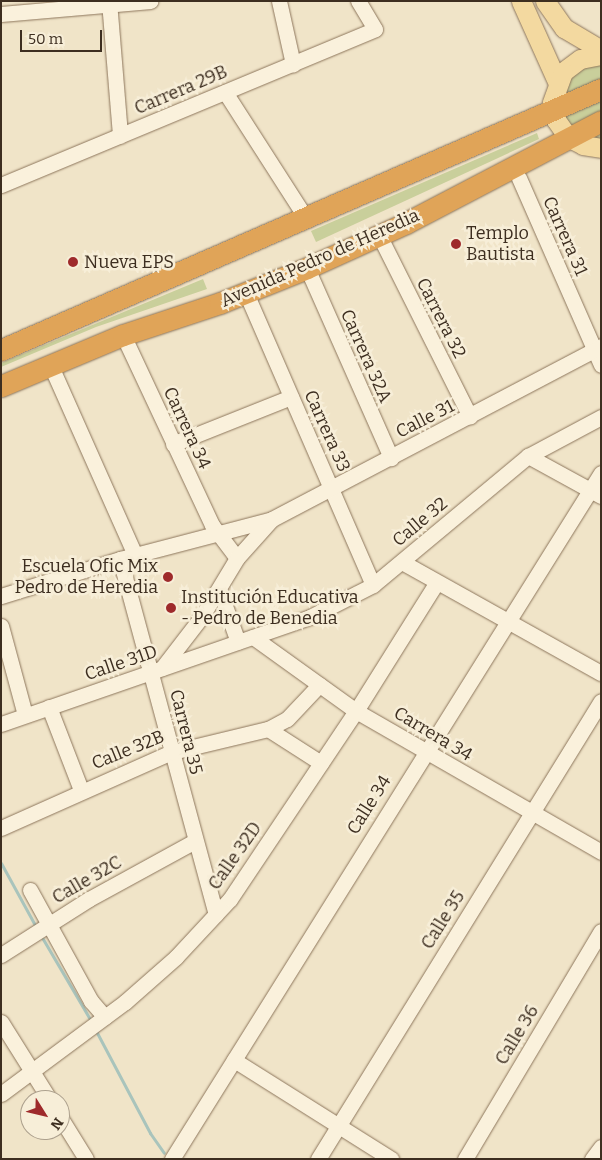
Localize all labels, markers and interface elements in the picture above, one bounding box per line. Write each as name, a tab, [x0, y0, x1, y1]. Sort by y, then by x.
scale bar	[22, 20, 105, 52]
text: 50 m	[28, 30, 63, 48]
street label: Carrera 29B	[131, 61, 231, 119]
street label: Carrera 31	[538, 193, 592, 279]
street label: Avenida Pedro de Heredia	[217, 204, 423, 312]
place label: Templo Bautista	[466, 223, 535, 266]
marker: Templo Bautista	[450, 238, 462, 250]
place label: Nueva EPS	[84, 251, 174, 273]
marker: Nueva EPS	[66, 255, 80, 269]
street label: Carrera 32	[412, 274, 470, 362]
street label: Carrera 32A	[336, 306, 396, 406]
street label: Carrera 34	[159, 384, 215, 472]
street label: Carrera 33	[299, 387, 355, 475]
street label: Calle 31	[392, 395, 458, 443]
street label: Calle 32	[388, 493, 452, 551]
place label: Escuela Ofic Mix Pedro de Heredia	[15, 556, 158, 598]
marker: Escuela Ofic Mix Pedro de Heredia	[162, 571, 174, 583]
place label: Institución Educativa - Pedro de Benedia	[181, 587, 359, 630]
marker: Institución Educativa - Pedro de Benedia	[165, 602, 177, 614]
street label: Calle 31D	[82, 641, 160, 685]
street label: Carrera 35	[165, 687, 207, 777]
street label: Carrera 34	[390, 702, 476, 766]
street label: Calle 32B	[88, 726, 168, 774]
street label: Calle 34	[342, 771, 396, 839]
street label: Calle 32D	[204, 818, 266, 894]
street label: Calle 32C	[48, 852, 126, 908]
street label: Calle 35	[417, 887, 469, 953]
street label: Calle 36	[491, 1001, 543, 1069]
north arrow	[20, 1090, 70, 1140]
text: N	[47, 1114, 67, 1133]

